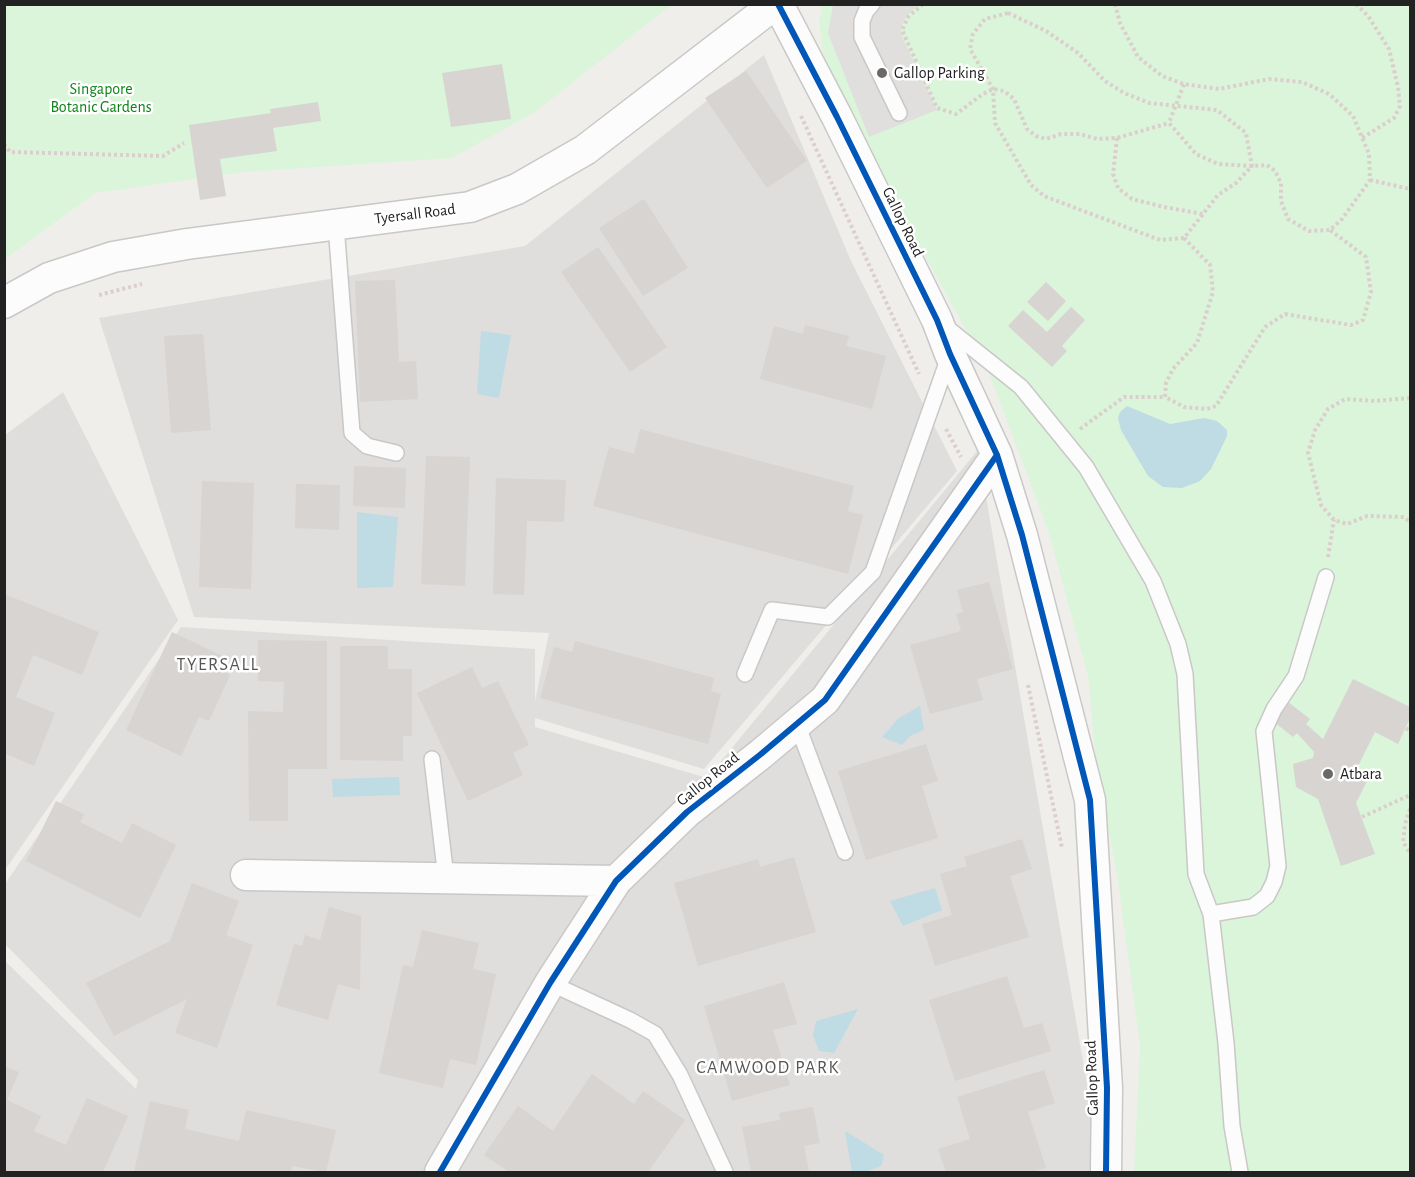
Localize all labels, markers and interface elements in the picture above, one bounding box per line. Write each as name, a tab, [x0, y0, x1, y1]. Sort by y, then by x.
place label: Gallop Parking	[894, 63, 985, 83]
marker: Gallop Parking	[875, 66, 889, 80]
park label: Singapore Botanic Gardens	[50, 79, 152, 117]
street label: Gallop Road	[878, 184, 928, 260]
street label: Tyersall Road	[373, 199, 457, 229]
district label: TYERSALL	[177, 654, 259, 676]
street label: Gallop Road	[673, 748, 743, 810]
place label: Atbara	[1340, 764, 1382, 784]
marker: Atbara	[1321, 767, 1335, 781]
street label: Gallop Road	[1081, 1040, 1103, 1116]
district label: CAMWOOD PARK	[696, 1057, 840, 1079]

